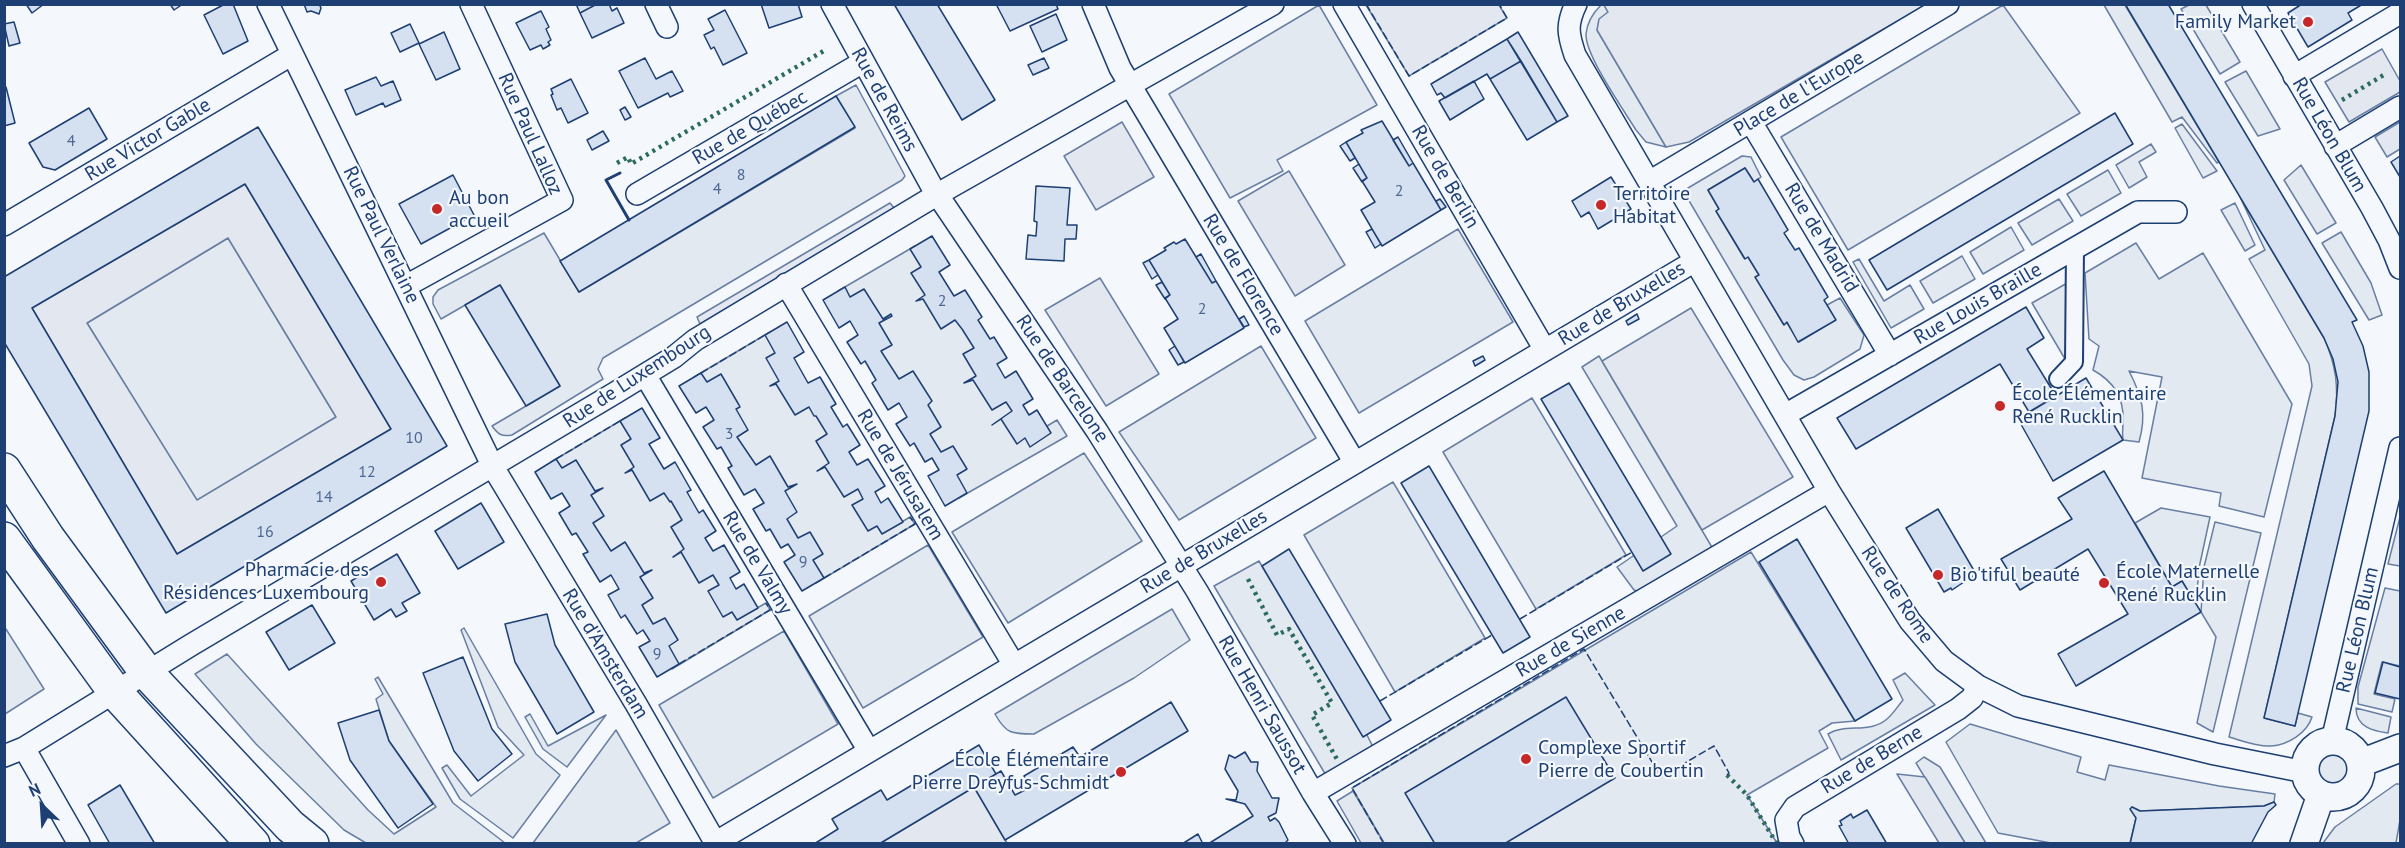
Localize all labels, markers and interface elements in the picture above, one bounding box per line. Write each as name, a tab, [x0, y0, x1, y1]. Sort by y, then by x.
place label: Family Market	[2175, 10, 2296, 34]
marker: Family Market	[2301, 15, 2315, 29]
street label: Rue de Reims	[846, 44, 922, 156]
street label: Place de l'Europe	[1730, 46, 1868, 142]
street label: Rue Paul Lalloz	[492, 69, 568, 199]
street label: Rue Léon Blum	[2286, 73, 2372, 197]
street label: Rue de Québec	[688, 85, 812, 171]
street label: Rue Victor Gable	[81, 93, 215, 187]
street label: Rue de Berlin	[1406, 121, 1484, 233]
house number: 4	[67, 131, 75, 151]
street label: Rue Paul Verlaine	[337, 162, 425, 308]
house number: 8	[737, 165, 745, 185]
house number: 4	[713, 179, 721, 199]
street label: Rue de Madrid	[1779, 179, 1863, 297]
house number: 2	[1395, 181, 1403, 201]
place label: Territoire Habitat	[1613, 182, 1690, 229]
place label: Au bon accueil	[449, 186, 509, 233]
marker: Territoire Habitat	[1594, 198, 1608, 212]
marker: Au bon accueil	[430, 202, 444, 216]
street label: Rue de Florence	[1197, 210, 1289, 340]
street label: Rue de Bruxelles	[1554, 257, 1690, 351]
street label: Rue Louis Braille	[1910, 258, 2046, 350]
house number: 2	[938, 291, 946, 311]
house number: 2	[1198, 299, 1206, 319]
street label: Rue de Barcelone	[1010, 311, 1114, 447]
street label: Rue de Luxembourg	[559, 320, 715, 434]
place label: École Élémentaire René Rucklin	[2012, 382, 2166, 429]
marker: École Élémentaire René Rucklin	[1993, 399, 2007, 413]
street label: Rue de Jérusalem	[852, 405, 948, 545]
house number: 3	[725, 424, 733, 444]
house number: 10	[405, 428, 423, 448]
house number: 12	[358, 462, 376, 482]
house number: 14	[315, 487, 333, 507]
street label: Rue de Bruxelles	[1136, 505, 1272, 599]
street label: Rue de Valmy	[717, 507, 797, 619]
house number: 16	[256, 522, 274, 542]
street label: Rue de Rome	[1856, 542, 1938, 648]
house number: 9	[799, 552, 807, 572]
place label: Pharmacie des Résidences Luxembourg	[163, 558, 369, 605]
place label: École Maternelle René Rucklin	[2116, 560, 2260, 607]
place label: Bio'tiful beauté	[1950, 563, 2080, 587]
street label: Rue Léon Blum	[2332, 565, 2384, 695]
marker: Bio'tiful beauté	[1931, 568, 1945, 582]
marker: Pharmacie des Résidences Luxembourg	[374, 575, 388, 589]
marker: École Maternelle René Rucklin	[2097, 576, 2111, 590]
street label: Rue d'Amsterdam	[557, 585, 653, 723]
street label: Rue de Sienne	[1512, 601, 1630, 683]
street label: Rue Henri Saussot	[1213, 632, 1311, 778]
house number: 9	[653, 644, 661, 664]
street label: Rue de Berne	[1817, 720, 1927, 800]
place label: Complexe Sportif Pierre de Coubertin	[1538, 736, 1704, 783]
place label: École Élémentaire Pierre Dreyfus-Schmidt	[912, 748, 1109, 795]
marker: Complexe Sportif Pierre de Coubertin	[1519, 752, 1533, 766]
marker: École Élémentaire Pierre Dreyfus-Schmidt	[1114, 765, 1128, 779]
north arrow	[12, 776, 72, 836]
text: N	[25, 778, 43, 801]

